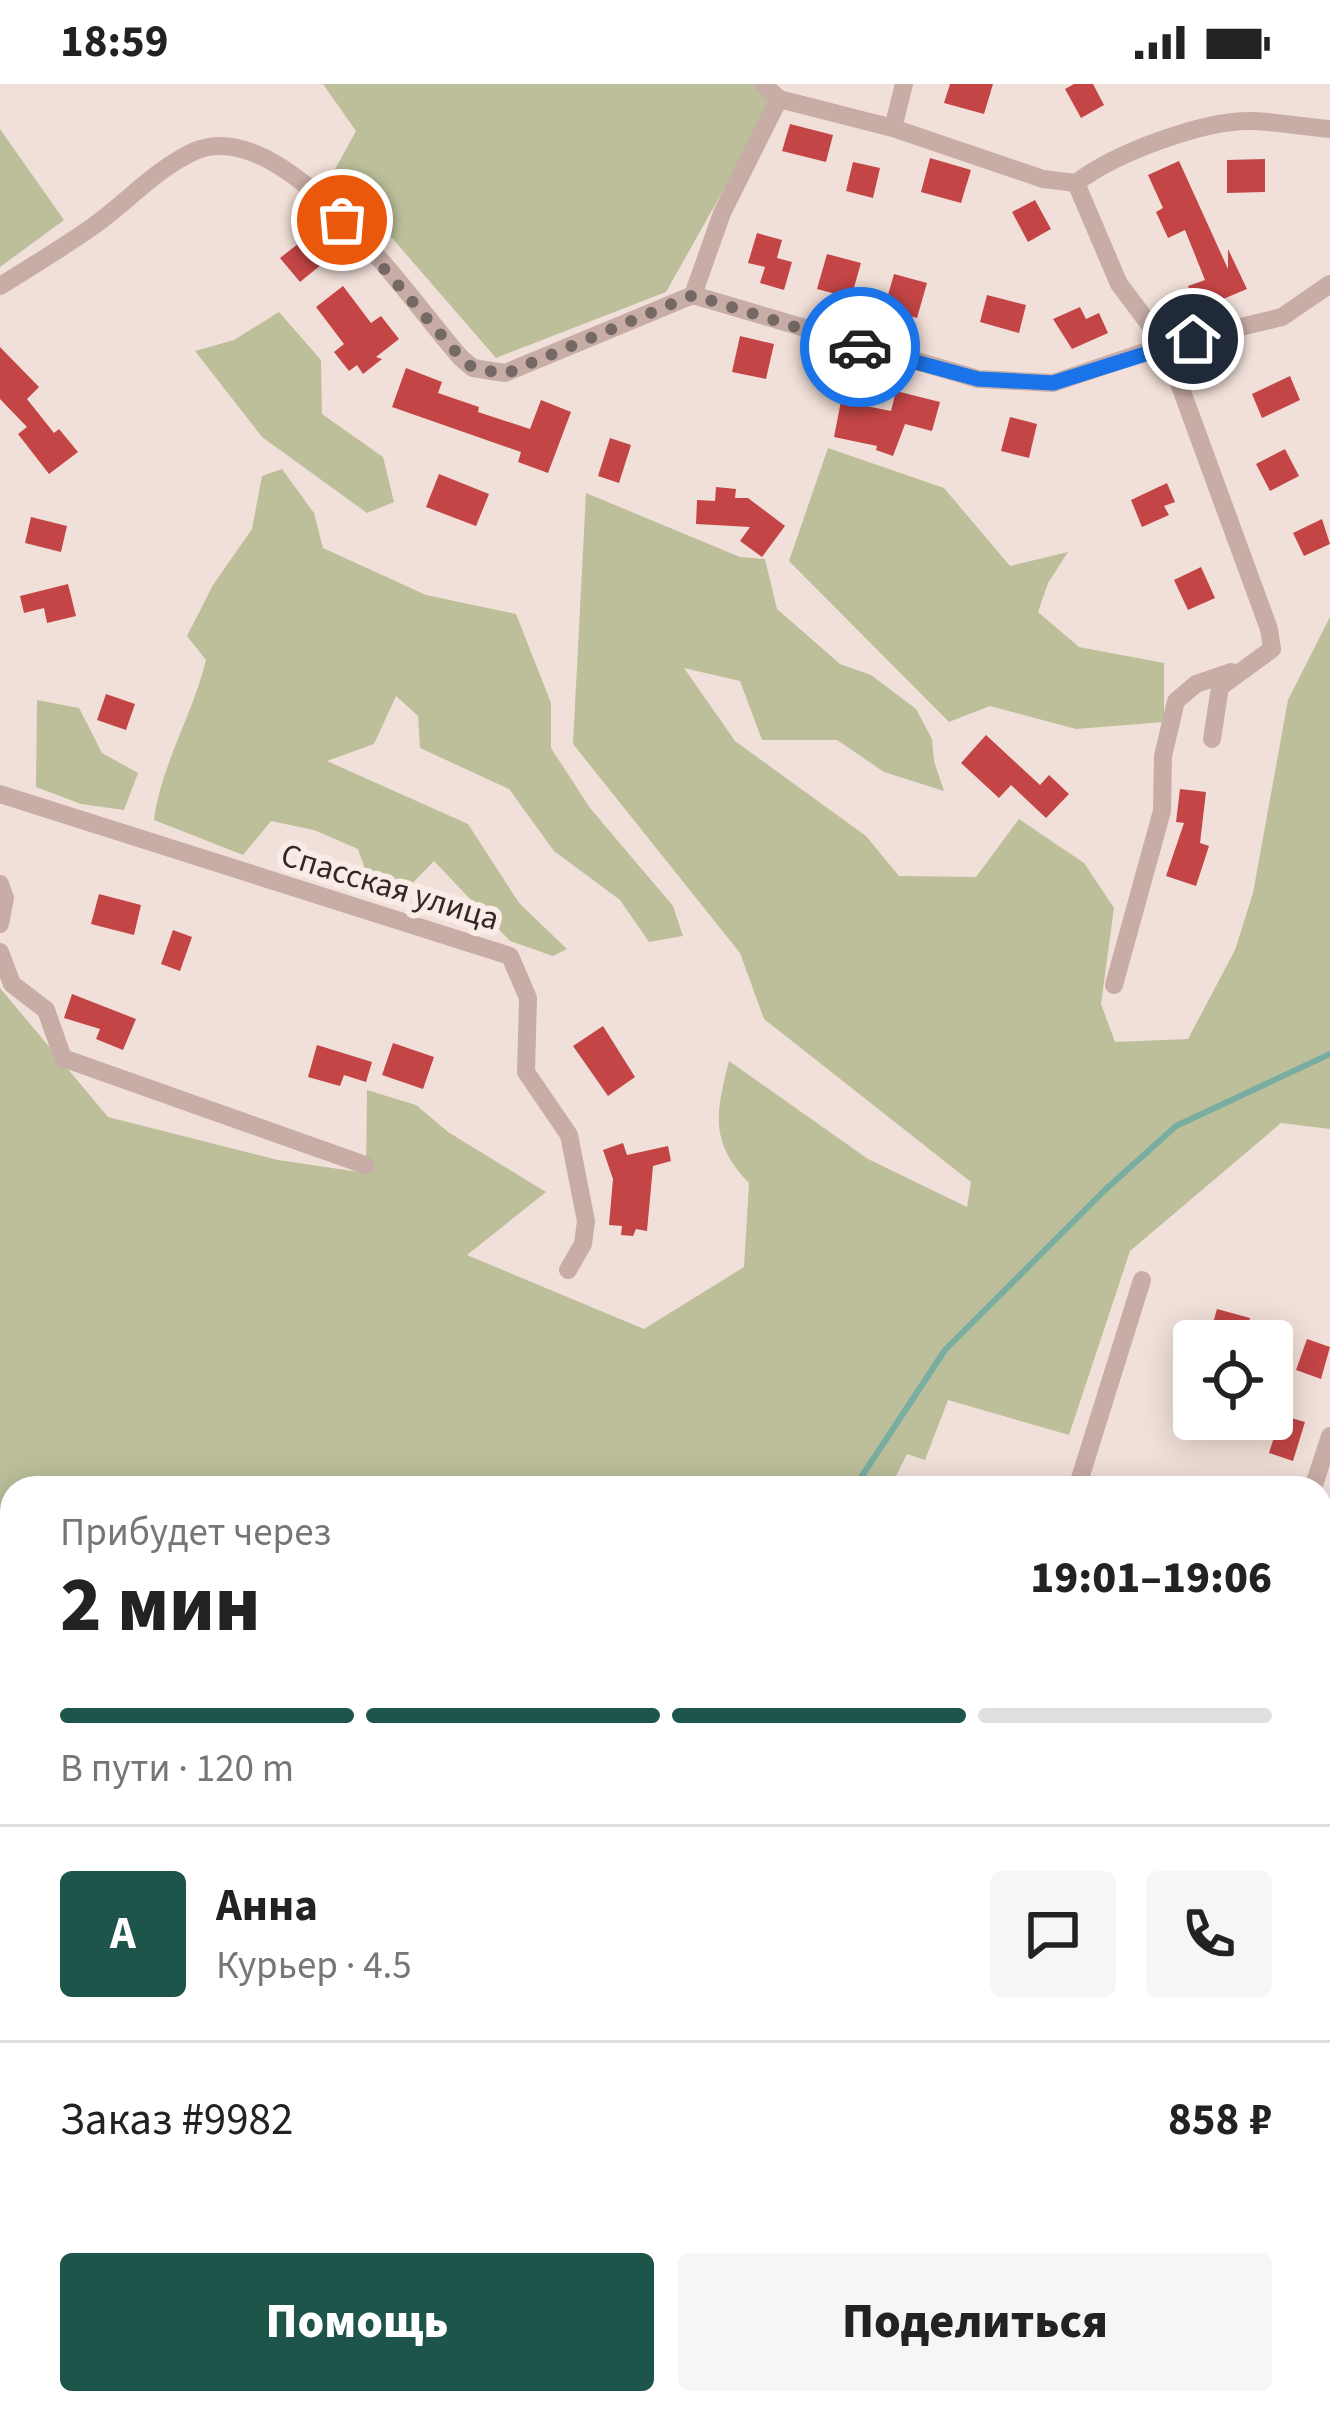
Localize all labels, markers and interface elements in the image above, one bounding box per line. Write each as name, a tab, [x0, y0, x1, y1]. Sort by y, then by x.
text: 18:59	[60, 10, 169, 74]
pin	[291, 169, 393, 271]
icon: bag	[309, 187, 375, 253]
courier	[800, 287, 920, 407]
pin	[1142, 288, 1244, 390]
icon: home	[1160, 306, 1226, 372]
icon: car	[827, 314, 893, 380]
street label: Спасская улица	[275, 832, 505, 942]
map controls	[1173, 1320, 1293, 1440]
button: locate	[1173, 1320, 1293, 1440]
text: Прибудет через	[60, 1505, 331, 1561]
text: 19:01–19:06	[1030, 1546, 1272, 1610]
text: 2 мин	[60, 1550, 261, 1661]
text: В пути · 120 m	[60, 1741, 294, 1797]
button: chat	[990, 1871, 1116, 1997]
button: phone	[1146, 1871, 1272, 1997]
text: Анна	[216, 1874, 318, 1938]
text: А	[110, 1902, 136, 1966]
text: Курьер · 4.5	[216, 1938, 412, 1994]
text: Заказ #9982	[60, 2088, 293, 2152]
text: 858 ₽	[1168, 2088, 1272, 2152]
button: Помощь	[60, 2253, 654, 2391]
button: Поделиться	[678, 2253, 1272, 2391]

